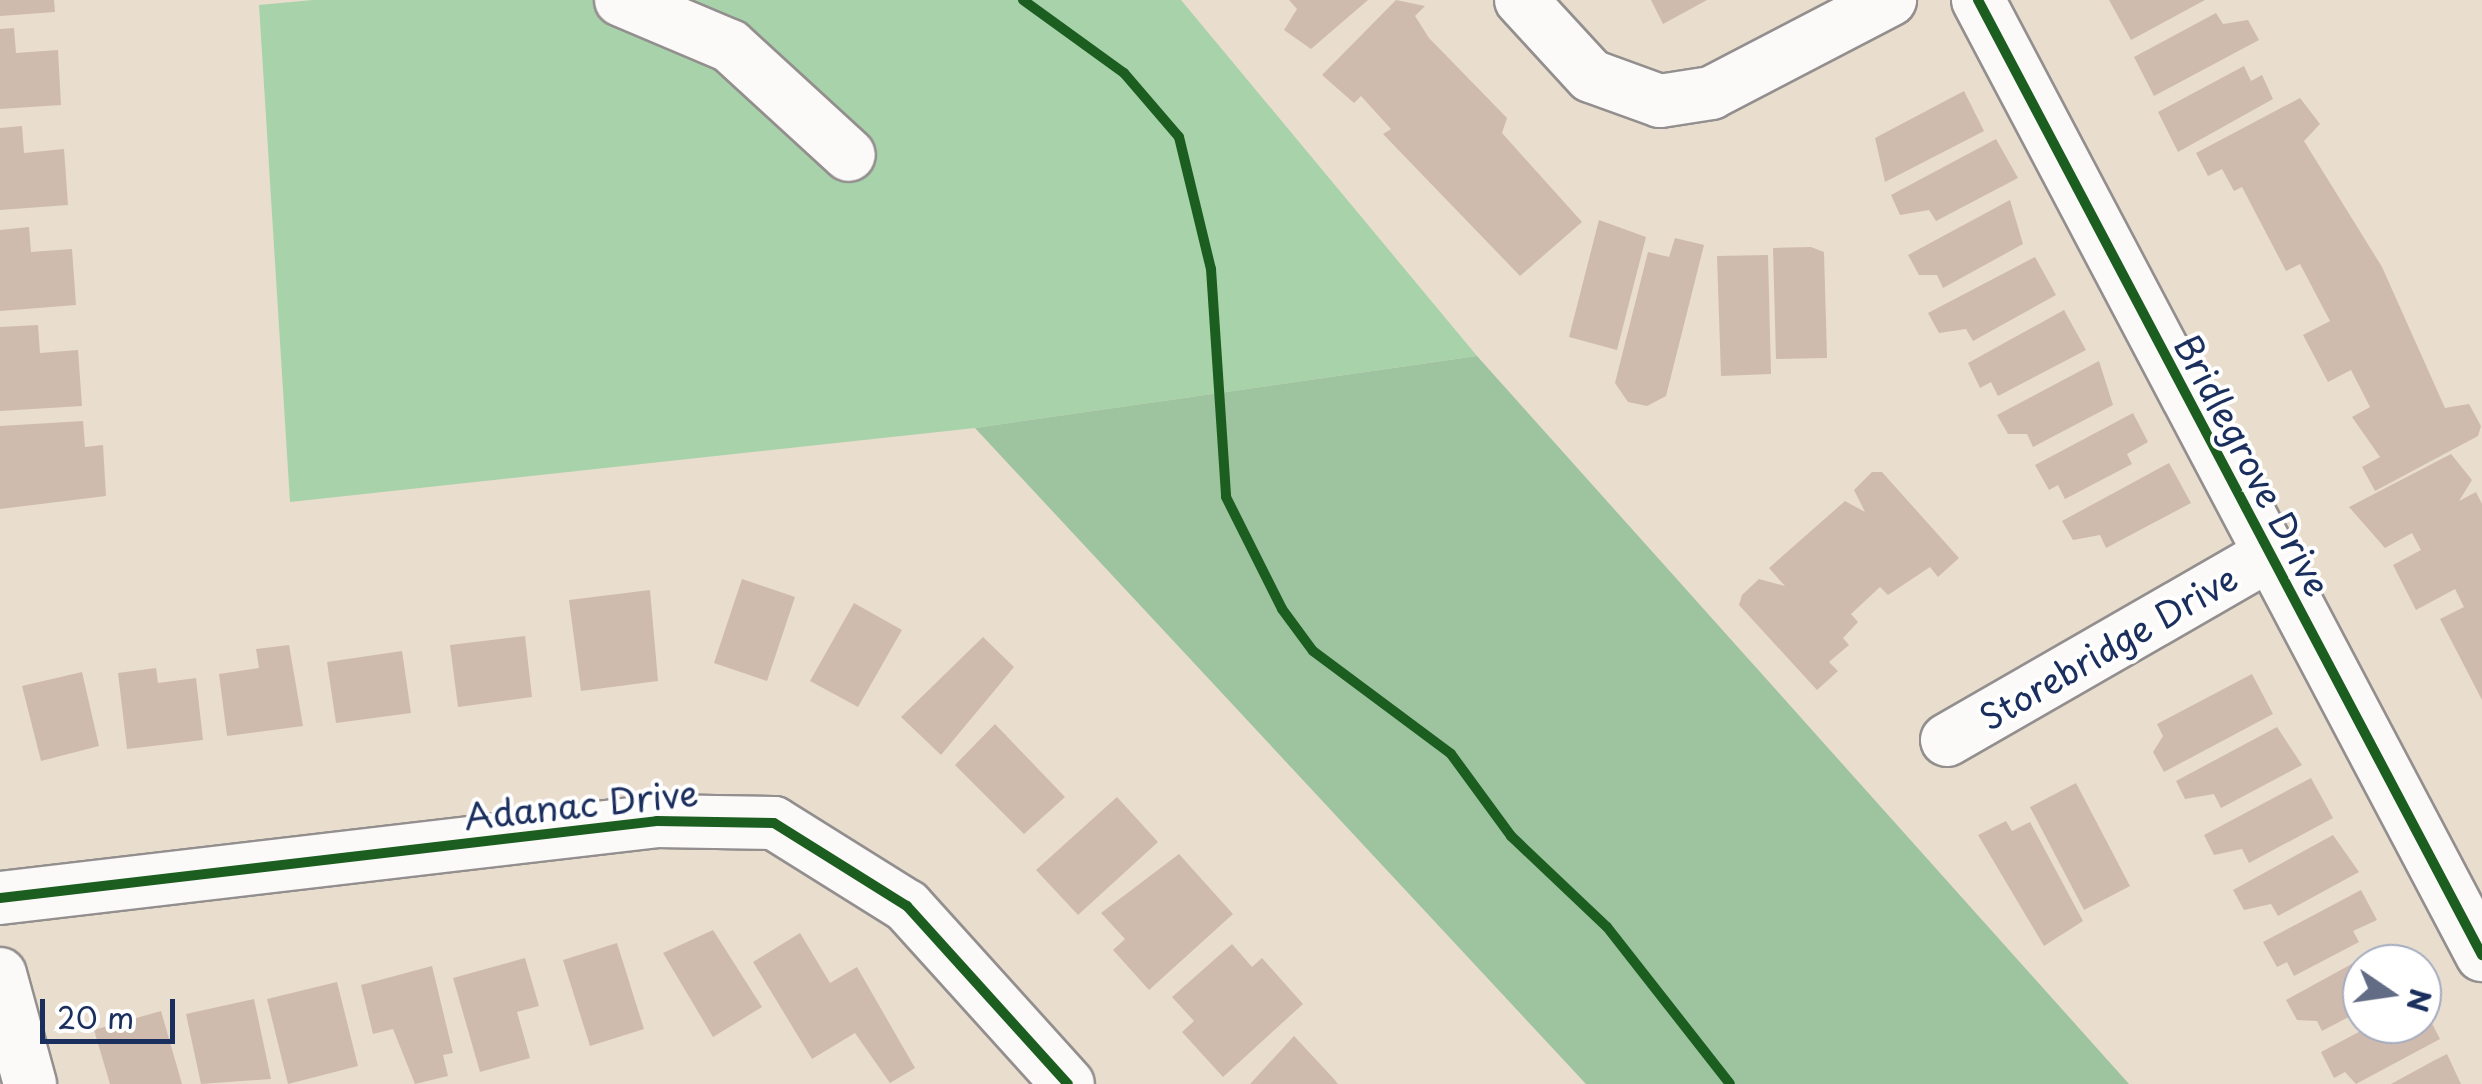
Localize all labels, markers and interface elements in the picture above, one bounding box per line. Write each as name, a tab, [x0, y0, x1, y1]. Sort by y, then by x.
street label: Bridlegrove Drive	[2166, 327, 2340, 603]
street label: Storebridge Drive	[1971, 556, 2245, 738]
street label: Adanac Drive	[462, 771, 700, 837]
north arrow	[2342, 944, 2442, 1044]
scale bar	[45, 979, 180, 1041]
text: N	[2396, 985, 2443, 1016]
text: 20 m	[57, 994, 134, 1039]

